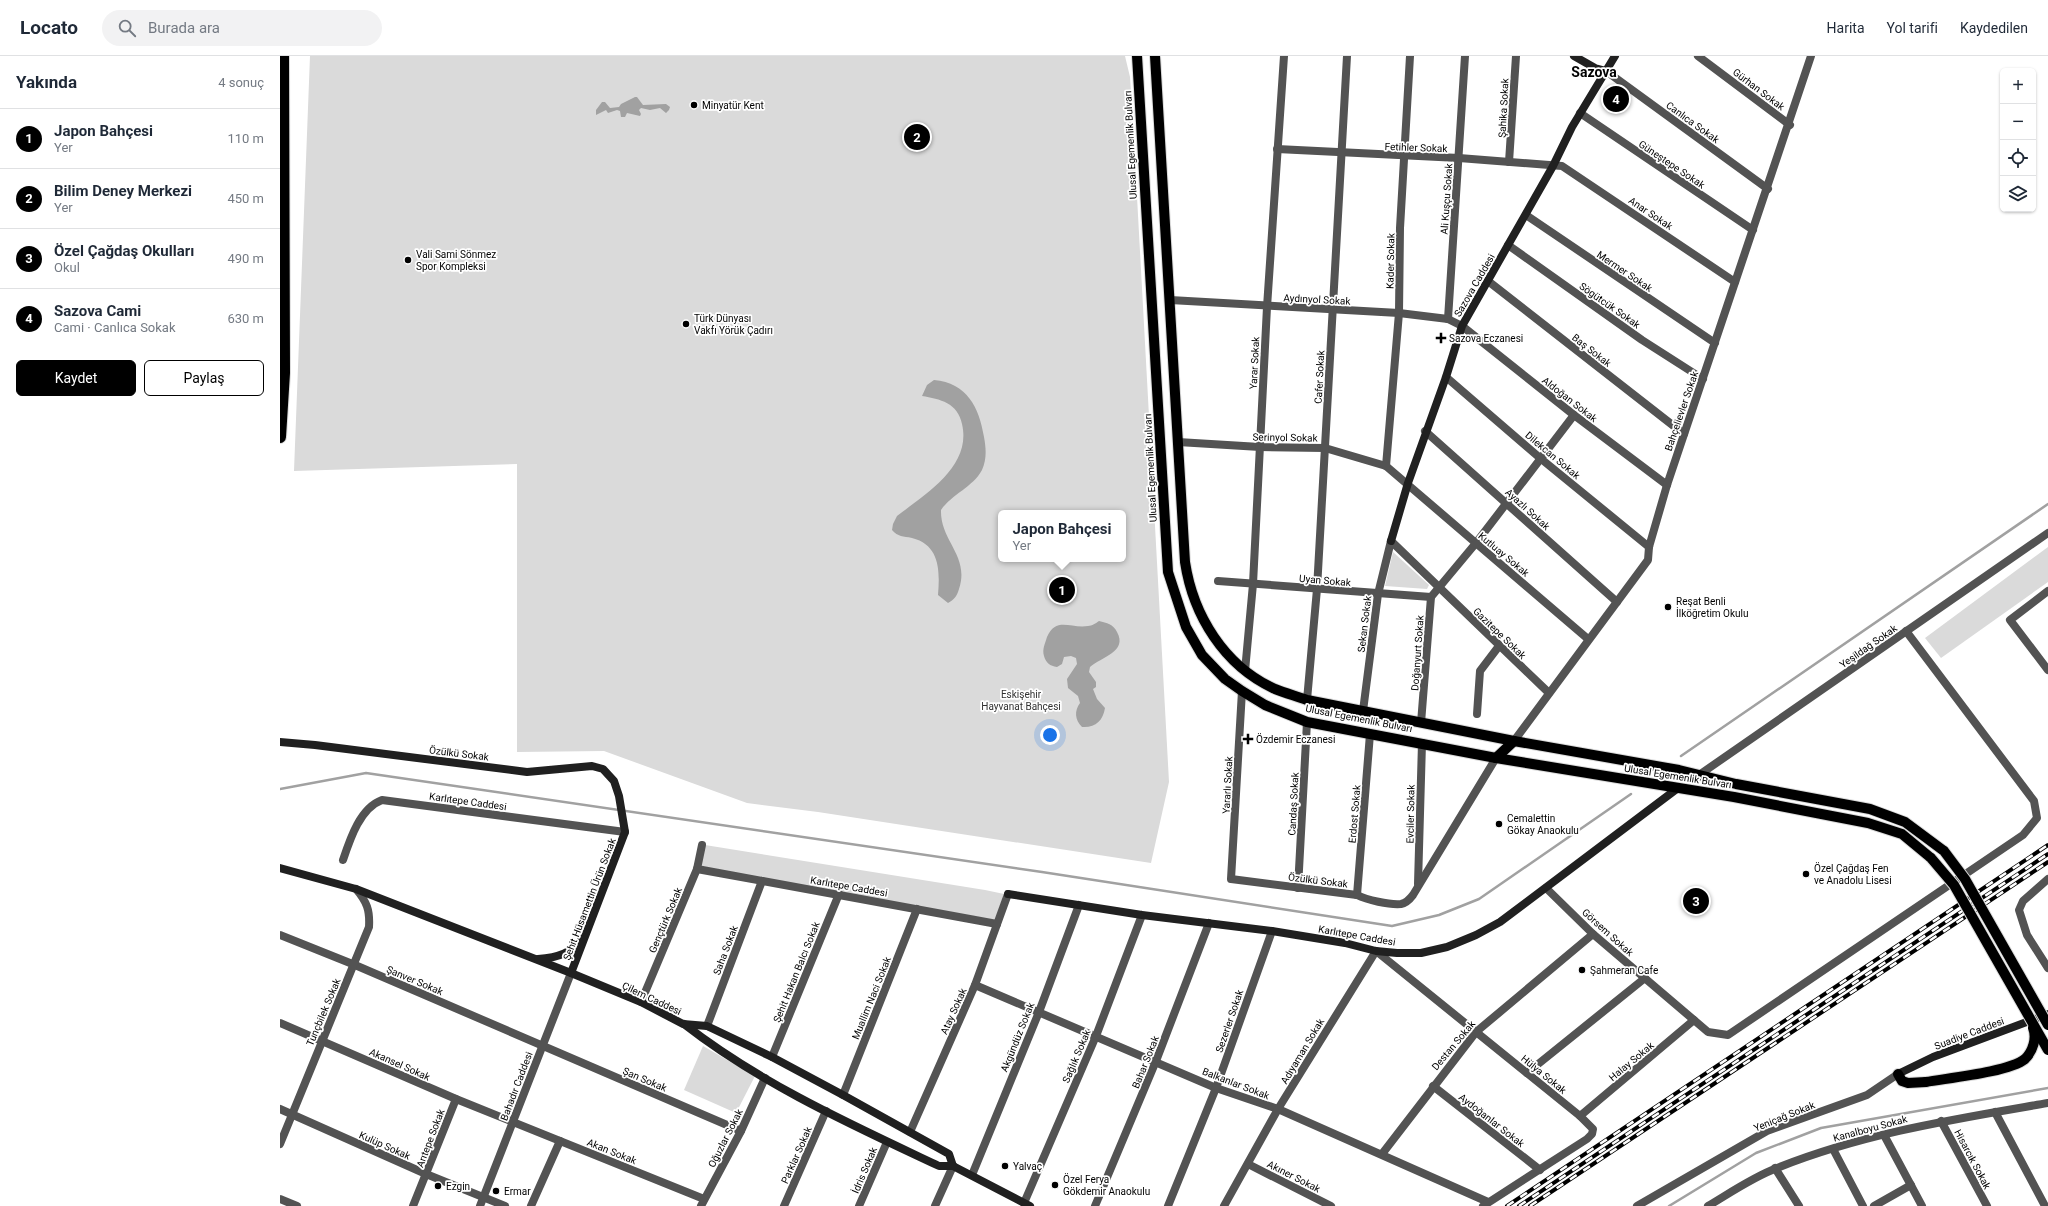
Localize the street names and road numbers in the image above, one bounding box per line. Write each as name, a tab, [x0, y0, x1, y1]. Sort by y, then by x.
street label: Gürhan Sokak	[1731, 66, 1787, 113]
street label: Şahika Sokak	[1496, 77, 1511, 138]
street label: Ulusal Egemenlik Bulvarı	[1122, 90, 1139, 200]
street label: Canlıca Sokak	[1664, 100, 1722, 146]
street label: Güneştepe Sokak	[1637, 138, 1708, 191]
street label: Fetihler Sokak	[1384, 141, 1448, 154]
street label: Ali Kuşçu Sokak	[1439, 162, 1455, 235]
street label: Anar Sokak	[1627, 195, 1676, 233]
street label: Kader Sokak	[1385, 232, 1397, 289]
street label: Mermer Sokak	[1595, 249, 1655, 295]
street label: Sazova Caddesi	[1452, 252, 1497, 319]
street label: Sögütcük Sokak	[1577, 280, 1643, 331]
street label: Aydınyol Sokak	[1283, 292, 1352, 307]
street label: Baş Sokak	[1570, 332, 1614, 370]
street label: Yarar Sokak	[1248, 335, 1261, 390]
street label: Cafer Sokak	[1313, 349, 1326, 404]
street label: Bahçelievler Sokak	[1663, 369, 1701, 452]
street label: Aldoğan Sokak	[1540, 375, 1600, 425]
street label: Ulusal Egemenlik Bulvarı	[1142, 413, 1159, 523]
street label: Dilekcan Sokak	[1523, 429, 1583, 482]
street label: Serinyol Sokak	[1252, 431, 1319, 444]
street label: Ayazlı Sokak	[1503, 487, 1553, 533]
street label: Kutluay Sokak	[1476, 530, 1532, 579]
street label: Uyan Sokak	[1299, 573, 1352, 588]
street label: Sekan Sokak	[1356, 594, 1374, 653]
street label: Gazitepe Sokak	[1471, 605, 1529, 662]
street label: Doğanyurt Sokak	[1409, 614, 1426, 691]
street label: Yeşildağ Sokak	[1838, 622, 1900, 670]
street label: Ulusal Egemenlik Bulvarı	[1304, 703, 1413, 734]
street label: Özülkü Sokak	[428, 743, 490, 763]
street label: Yararlı Sokak	[1220, 755, 1235, 814]
street label: Ulusal Egemenlik Bulvarı	[1623, 763, 1732, 790]
street label: Candaş Sokak	[1286, 771, 1301, 836]
street label: Erdost Sokak	[1346, 784, 1363, 844]
street label: Evciler Sokak	[1404, 784, 1417, 844]
street label: Karlıtepe Caddesi	[428, 791, 507, 812]
street label: Şehit Hüsamettin Ürün Sokak	[560, 835, 618, 962]
street label: Özülkü Sokak	[1287, 870, 1349, 890]
street label: Karlıtepe Caddesi	[809, 874, 888, 899]
street label: Gençtürk Sokak	[647, 885, 685, 954]
street label: Görsem Sokak	[1580, 907, 1636, 959]
street label: Şehit Hakan Balcı Sokak	[771, 919, 822, 1024]
street label: Saha Sokak	[711, 923, 740, 976]
street label: Karlıtepe Caddesi	[1317, 923, 1396, 948]
street label: Muallim Naci Sokak	[850, 954, 893, 1041]
street label: Şanver Sokak	[385, 964, 445, 998]
street label: Tunçbilek Sokak	[304, 976, 343, 1048]
street label: Çilem Caddesi	[620, 980, 683, 1017]
street label: Atay Sokak	[938, 986, 969, 1036]
street label: Sezerler Sokak	[1214, 987, 1246, 1054]
street label: Akgündüz Sokak	[999, 1000, 1037, 1074]
street label: Suadiye Caddesi	[1933, 1015, 2005, 1052]
street label: Adıyaman Sokak	[1279, 1016, 1327, 1086]
street label: Destan Sokak	[1430, 1018, 1478, 1072]
street label: Sağlık Sokak	[1060, 1027, 1093, 1084]
street label: Bahar Sokak	[1130, 1033, 1161, 1090]
street label: Halay Sokak	[1607, 1039, 1657, 1083]
street label: Akansel Sokak	[368, 1046, 433, 1083]
street label: Bahadır Caddesi	[498, 1050, 535, 1122]
street label: Hülya Sokak	[1519, 1053, 1569, 1097]
street label: Şan Sokak	[621, 1065, 669, 1094]
street label: Balkanlar Sokak	[1201, 1066, 1272, 1102]
street label: Aydoğanlar Sokak	[1457, 1091, 1527, 1150]
street label: Yeniçağ Sokak	[1752, 1099, 1817, 1134]
street label: Oğuzlar Sokak	[706, 1106, 745, 1169]
street label: Arıtepe Sokak	[414, 1107, 447, 1169]
street label: Kanalboyu Sokak	[1832, 1113, 1909, 1144]
street label: Parklar Sokak	[779, 1124, 814, 1185]
street label: Hisarcık Sokak	[1952, 1128, 1993, 1192]
street label: Kulüp Sokak	[357, 1129, 413, 1162]
street label: Akan Sokak	[586, 1137, 639, 1167]
street label: İdris Sokak	[849, 1144, 879, 1195]
street label: Akıner Sokak	[1265, 1158, 1323, 1195]

